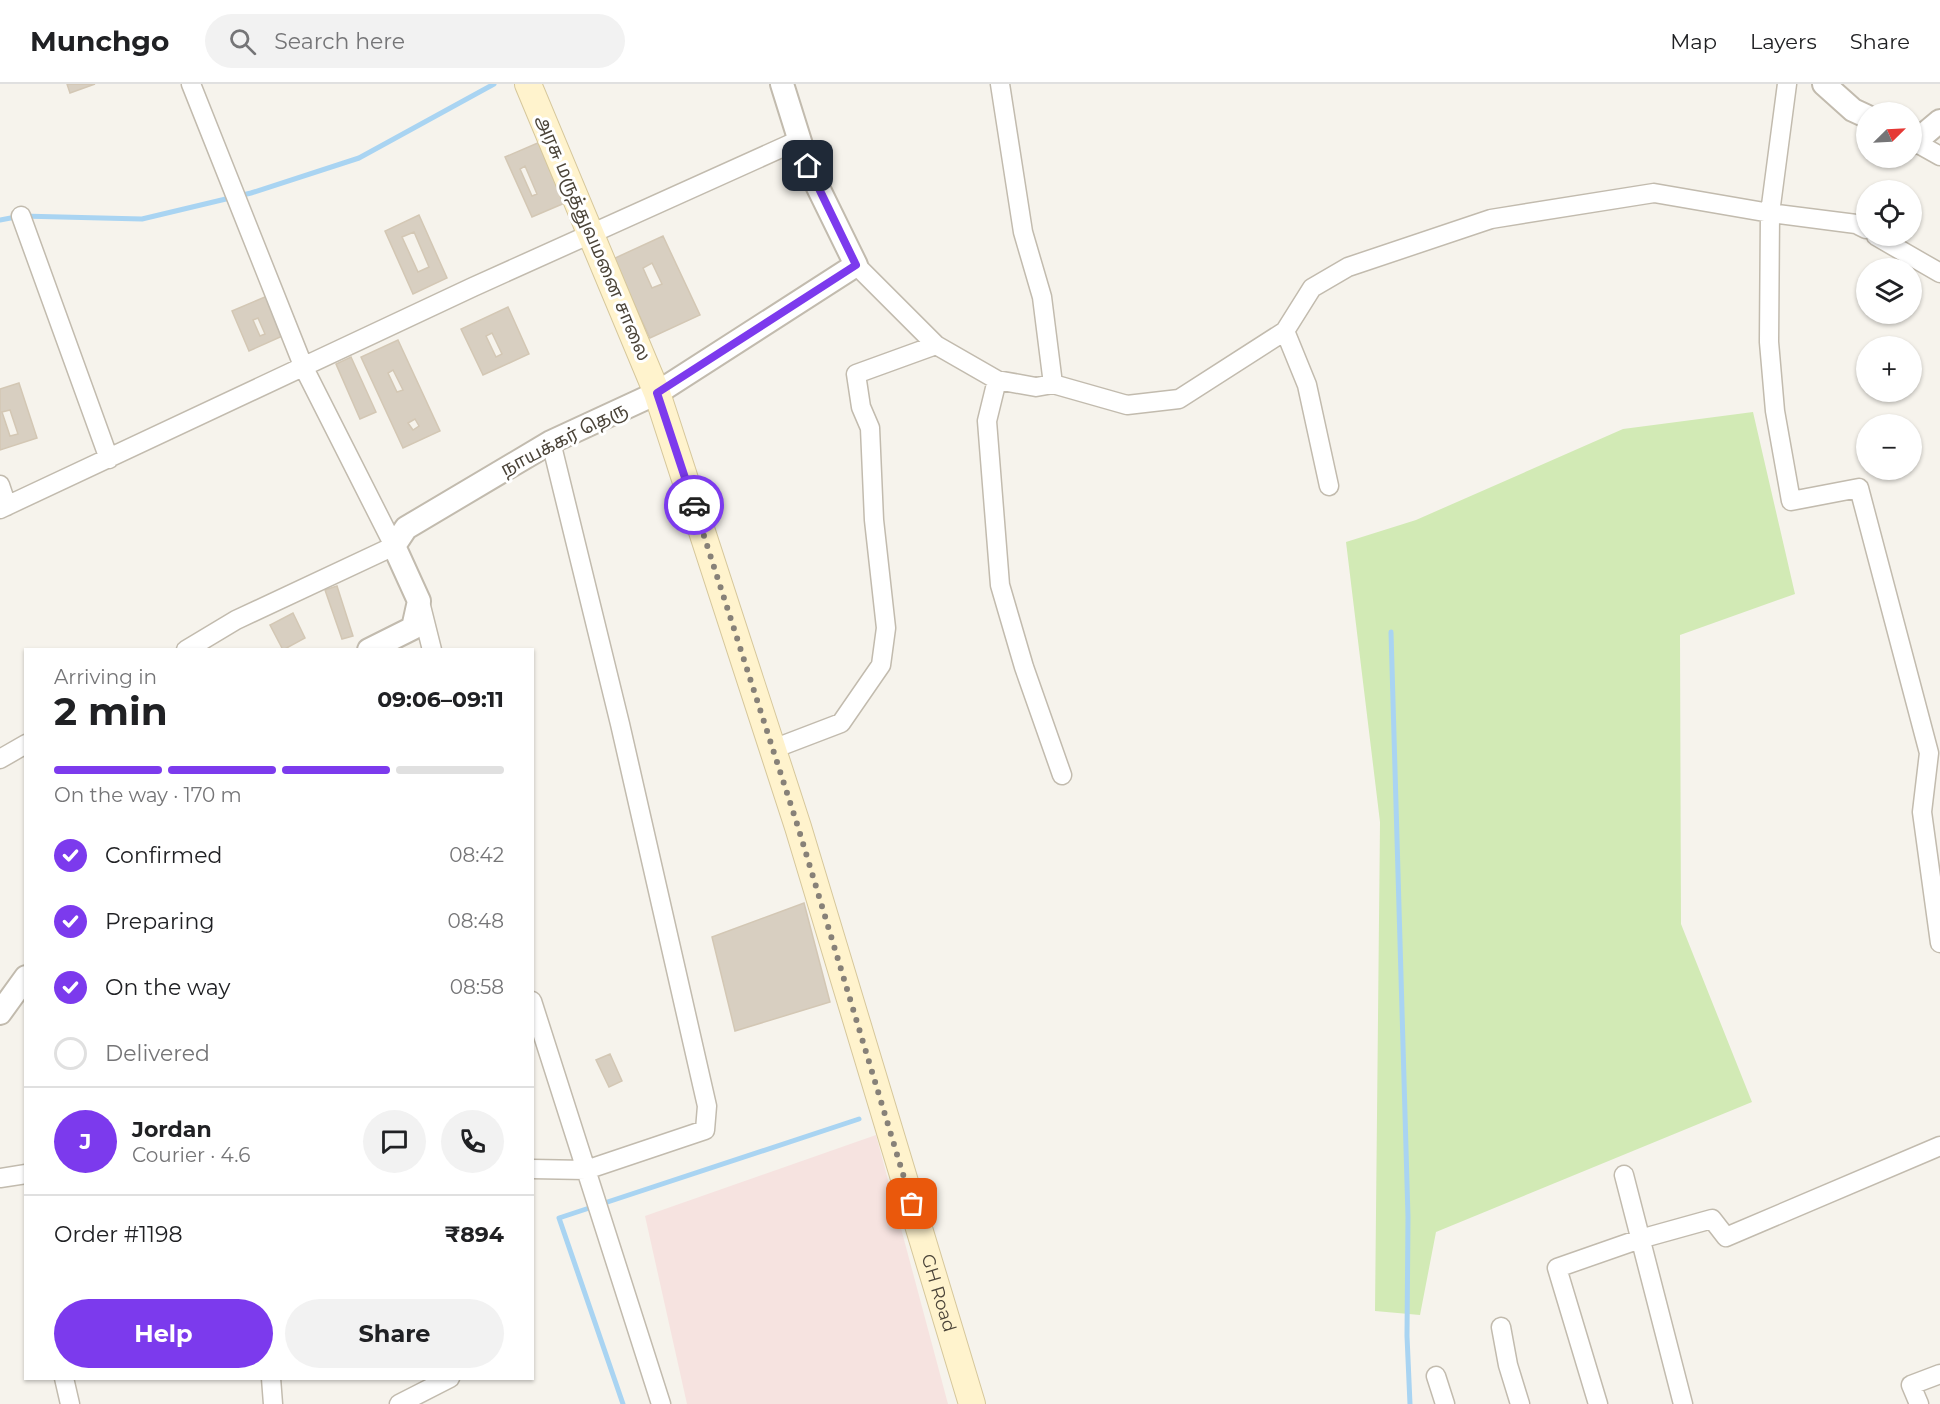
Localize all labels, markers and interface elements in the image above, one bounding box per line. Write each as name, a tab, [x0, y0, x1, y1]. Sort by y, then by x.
search box	[205, 14, 625, 68]
text: Munchgo	[30, 24, 169, 58]
icon: search	[226, 25, 259, 58]
text: Search here	[274, 28, 405, 55]
text: Map	[1670, 29, 1717, 54]
text: Layers	[1750, 29, 1817, 54]
text: Share	[1850, 29, 1910, 54]
north arrow	[1856, 102, 1922, 168]
map controls	[1856, 102, 1922, 480]
street label: அரசு மருத்துவமனை சாலை	[530, 112, 655, 365]
pin	[782, 140, 833, 191]
icon: home	[791, 149, 824, 182]
button: locate	[1856, 180, 1922, 246]
button: layers	[1856, 258, 1922, 324]
button: +	[1856, 336, 1922, 402]
street label: நாயக்கர் தெரு	[497, 398, 631, 481]
button: −	[1856, 414, 1922, 480]
courier	[664, 475, 724, 535]
icon: car	[678, 489, 711, 522]
text: Arriving in	[54, 665, 157, 689]
text: 09:06–09:11	[377, 686, 504, 713]
text: 2 min	[54, 687, 168, 735]
text: On the way · 170 m	[54, 783, 242, 807]
icon: check	[54, 839, 87, 872]
text: Confirmed	[105, 842, 222, 869]
text: 08:42	[449, 843, 504, 867]
icon: check	[54, 905, 87, 938]
text: Preparing	[105, 908, 214, 935]
text: 08:48	[448, 909, 504, 933]
icon: check	[54, 971, 87, 1004]
text: On the way	[105, 974, 230, 1001]
text: 08:58	[450, 975, 504, 999]
text: Delivered	[105, 1040, 210, 1067]
button: chat	[363, 1110, 426, 1173]
button: phone	[441, 1110, 504, 1173]
text: Jordan	[132, 1116, 212, 1143]
text: J	[80, 1128, 91, 1155]
text: Courier · 4.6	[132, 1143, 250, 1167]
pin	[886, 1178, 937, 1229]
icon: bag	[895, 1187, 928, 1220]
text: Order #1198	[54, 1221, 182, 1248]
text: ₹894	[444, 1221, 504, 1248]
street label: GH Road	[916, 1251, 961, 1335]
button: Help	[54, 1299, 273, 1368]
button: Share	[285, 1299, 504, 1368]

